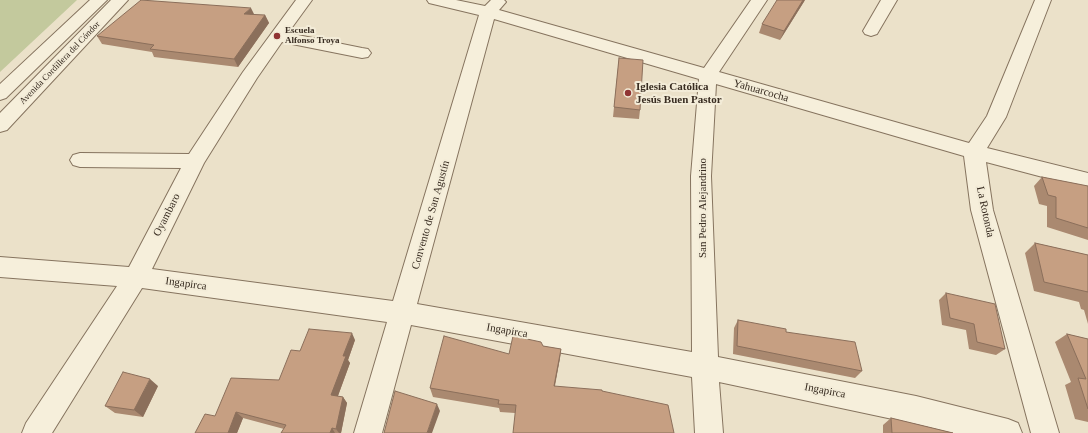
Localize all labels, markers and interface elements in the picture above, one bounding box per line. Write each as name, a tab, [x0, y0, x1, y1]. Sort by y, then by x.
street label: Avenida Cordillera del Cóndor	[18, 19, 102, 107]
place label: Escuela Alfonso Troya	[285, 26, 339, 47]
marker: Escuela Alfonso Troya	[272, 31, 282, 41]
street label: Yahuarcocha	[732, 77, 790, 105]
place label: Iglesia Católica Jesús Buen Pastor	[636, 80, 722, 106]
marker: Iglesia Católica Jesús Buen Pastor	[623, 88, 633, 98]
street label: San Pedro Alejandrino	[696, 158, 710, 258]
street label: Convento de San Agustín	[409, 159, 453, 271]
street label: La Rotonda	[973, 185, 997, 239]
street label: Oyambaro	[151, 191, 183, 239]
street label: Ingapirca	[165, 275, 207, 293]
street label: Ingapirca	[485, 321, 529, 341]
street label: Ingapirca	[803, 381, 847, 401]

